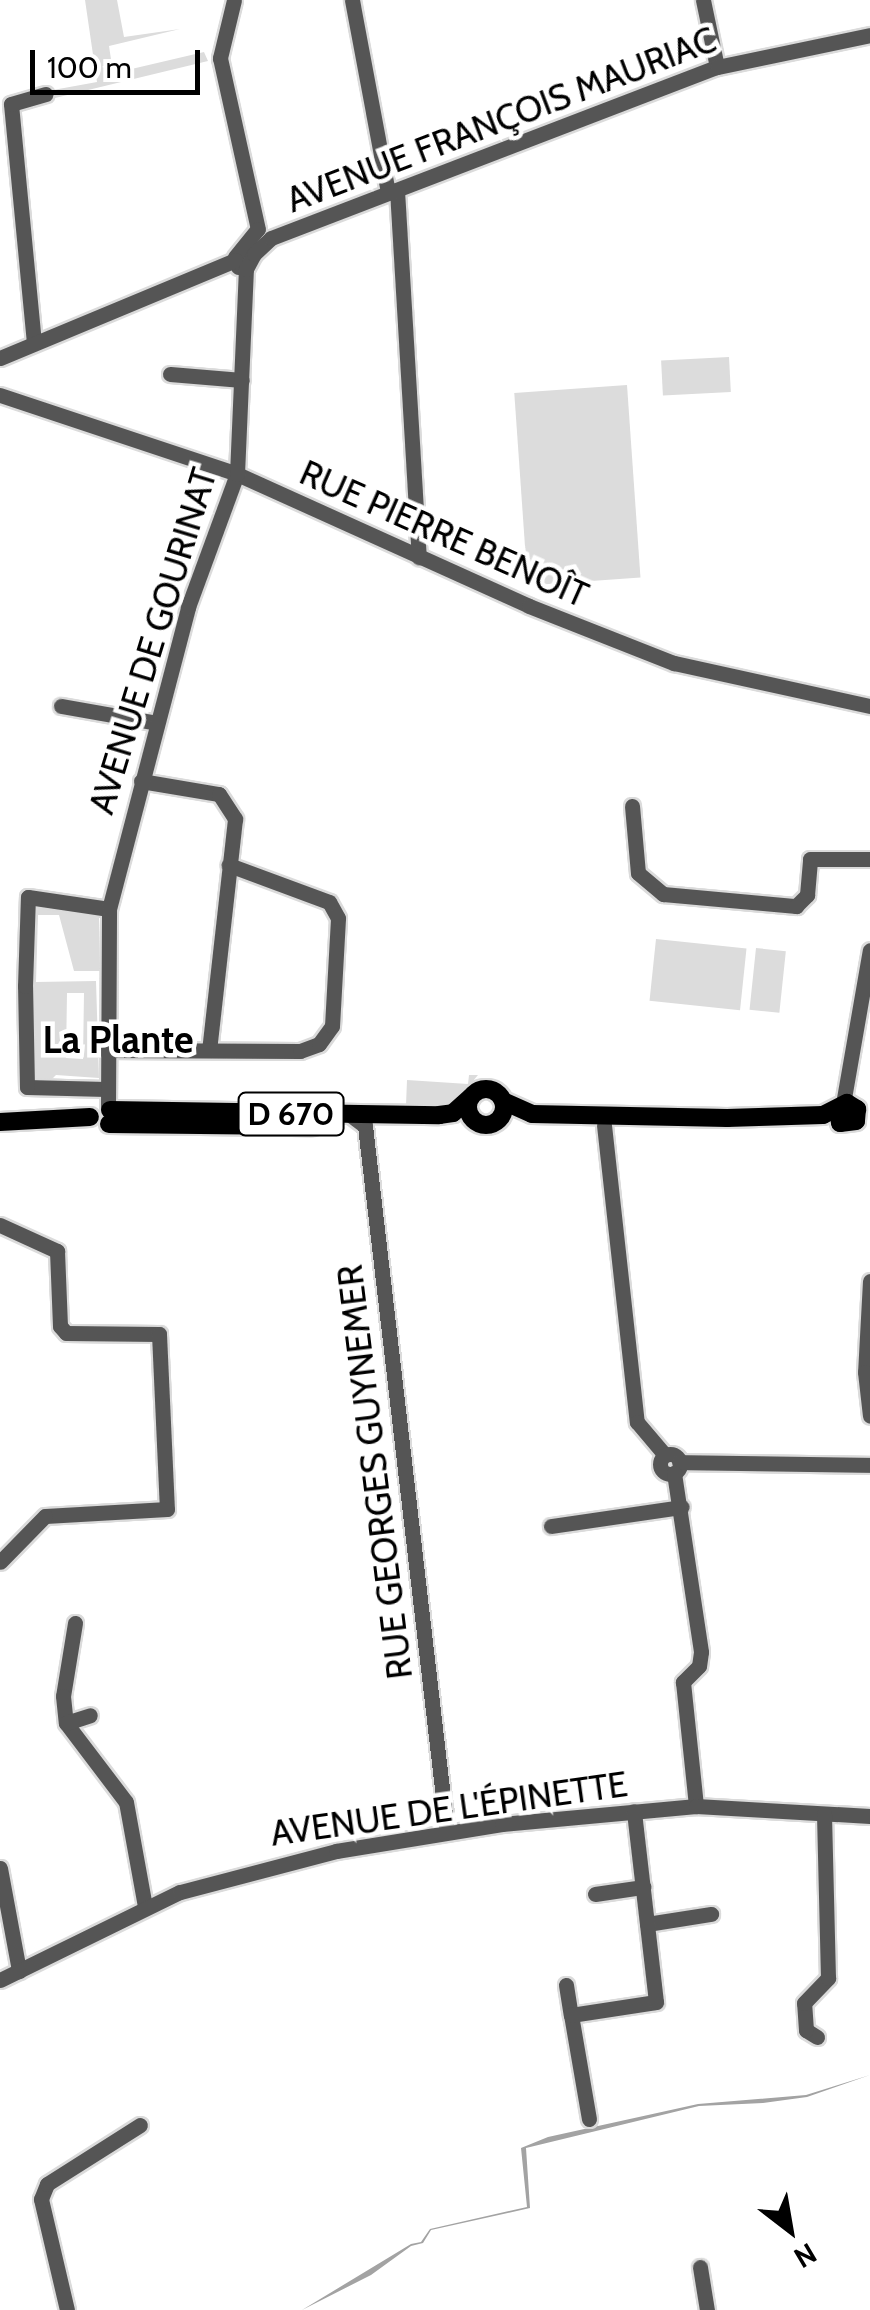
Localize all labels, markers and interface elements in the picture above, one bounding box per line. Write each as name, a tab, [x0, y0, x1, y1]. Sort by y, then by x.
street label: AVENUE FRANÇOIS MAURIAC	[281, 19, 721, 221]
scale bar	[35, 30, 205, 92]
text: 100 m	[47, 49, 132, 86]
street label: RUE PIERRE BENOÎT	[293, 452, 595, 616]
street label: AVENUE DE GOURINAT	[80, 463, 226, 819]
district label: La Plante	[42, 1017, 194, 1063]
road number: D 670	[236, 1087, 346, 1141]
street label: RUE GEORGES GUYNEMER	[329, 1263, 421, 1681]
street label: AVENUE DE L'ÉPINETTE	[268, 1763, 630, 1855]
north arrow	[740, 2180, 840, 2280]
text: N	[788, 2236, 823, 2275]

